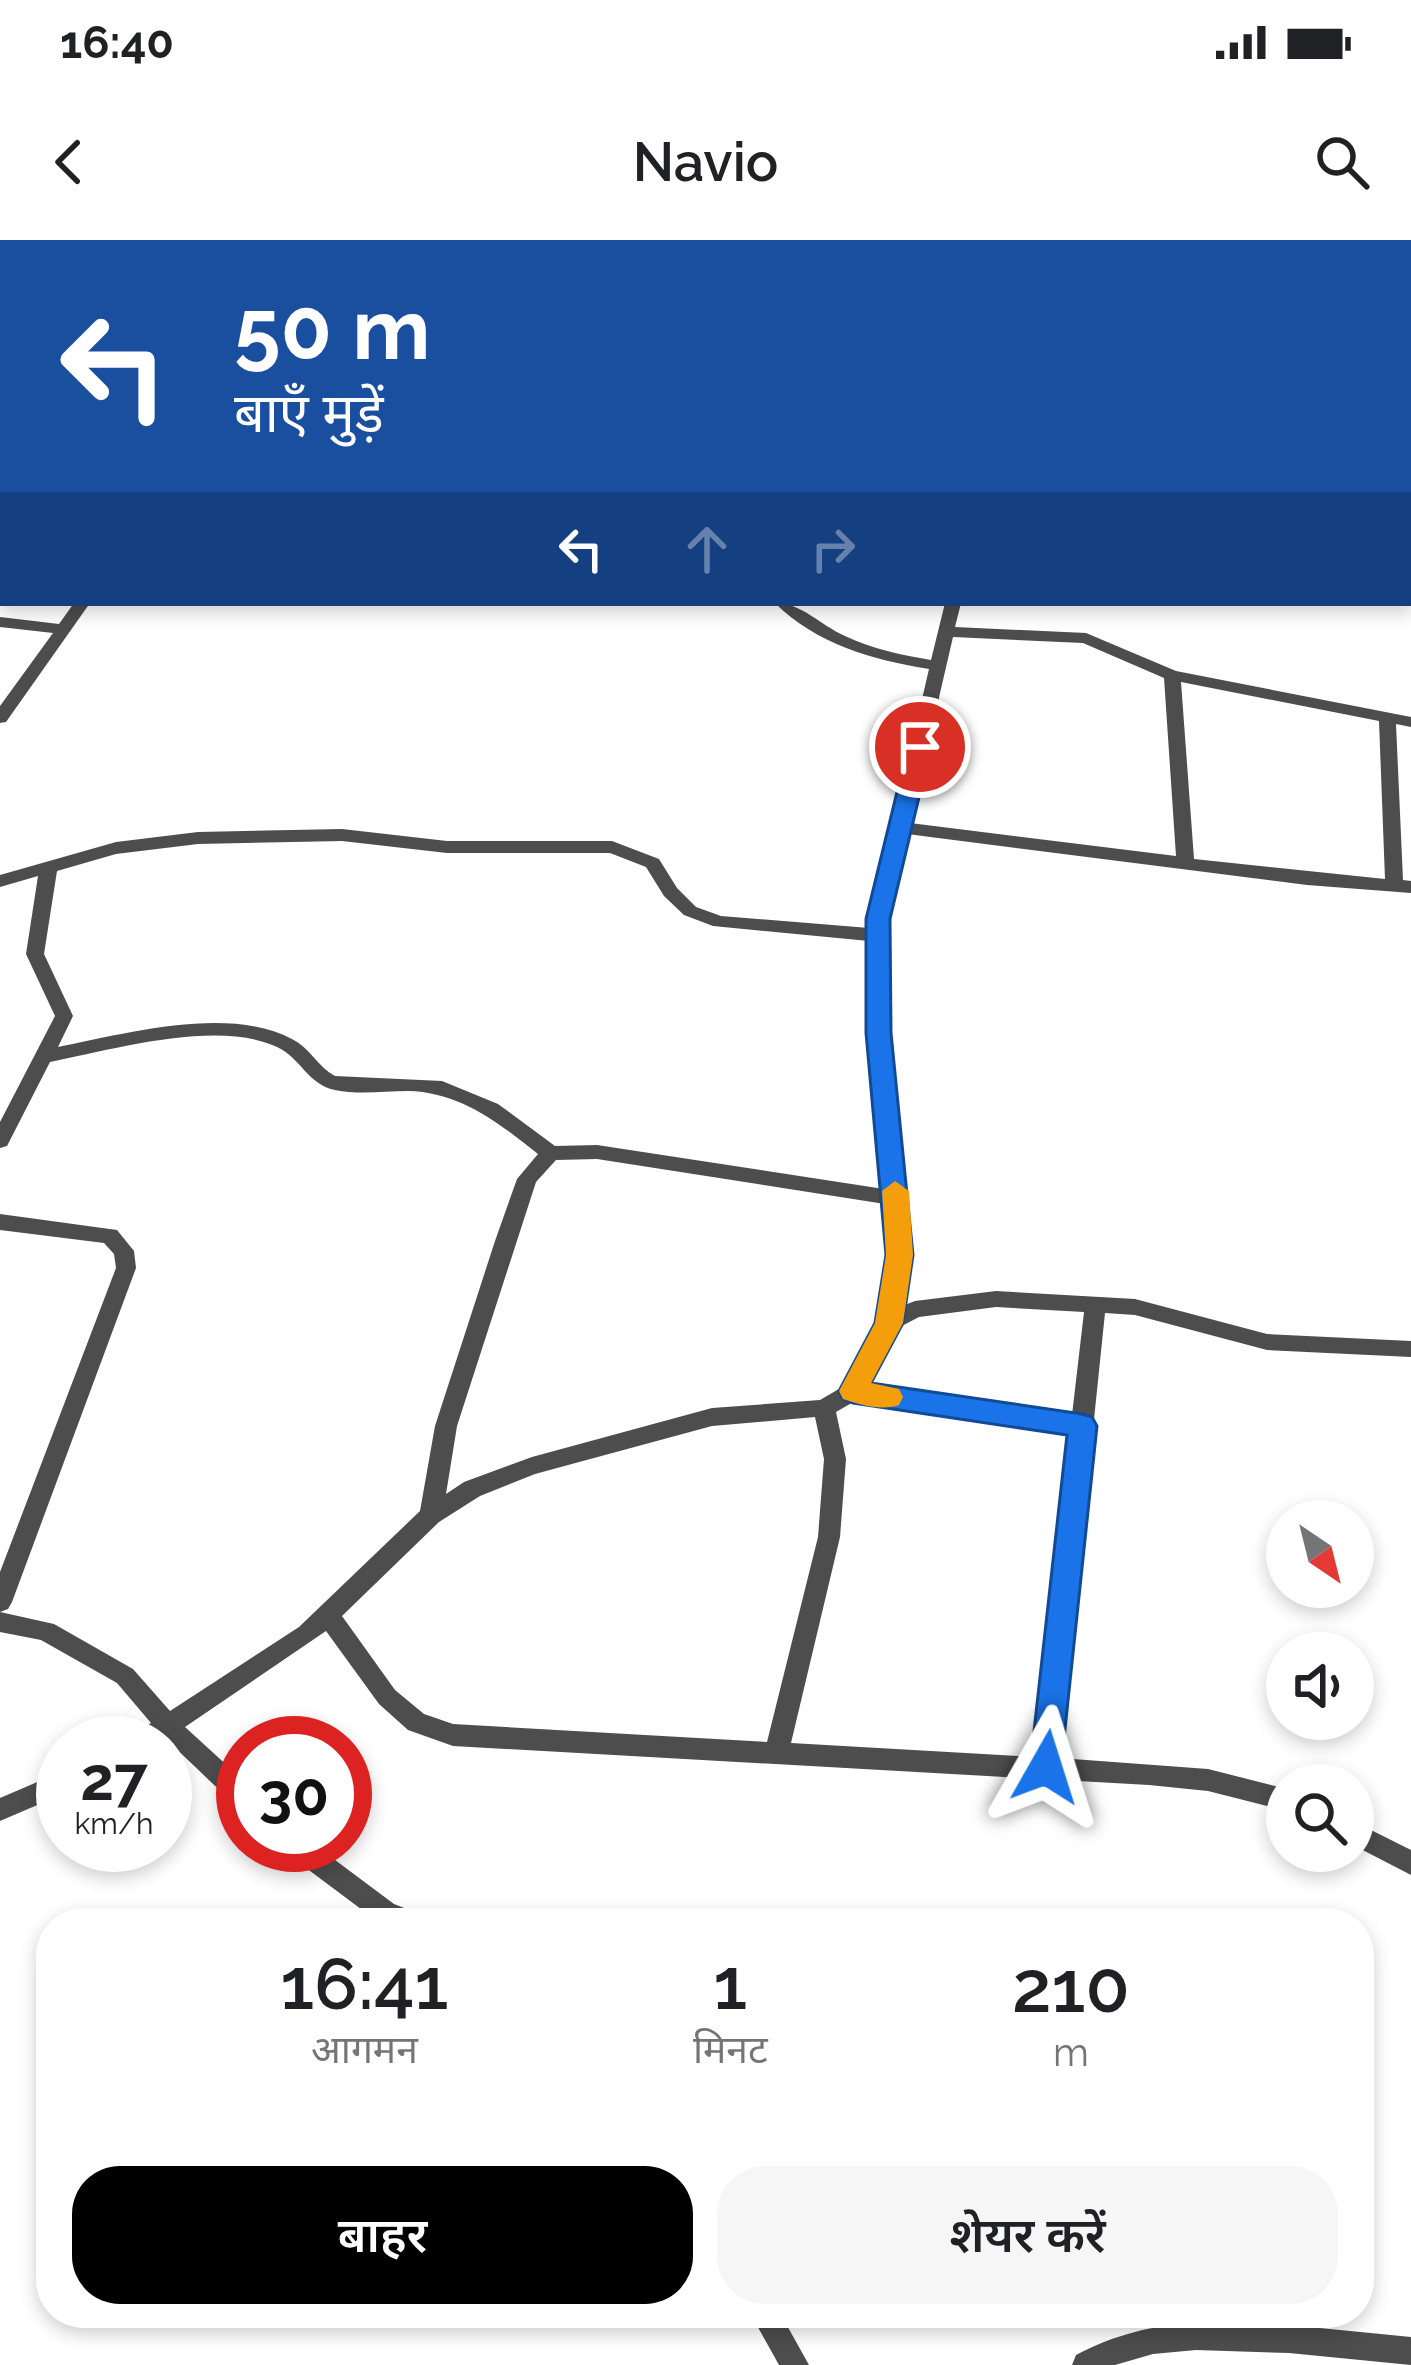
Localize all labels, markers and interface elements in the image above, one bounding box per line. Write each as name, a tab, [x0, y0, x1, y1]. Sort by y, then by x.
text: 16:40	[60, 16, 174, 69]
icon: back	[36, 129, 102, 195]
icon: search	[1309, 129, 1375, 195]
text: Navio	[633, 130, 778, 194]
text: 50 m	[234, 280, 430, 379]
icon: left	[36, 288, 192, 444]
text: बाएँ मुड़ें	[234, 381, 384, 445]
icon: left	[548, 516, 614, 582]
icon: ahead	[674, 516, 740, 582]
icon: right	[800, 516, 866, 582]
pin	[869, 696, 971, 798]
icon: arrive	[887, 714, 953, 780]
north arrow	[1266, 1500, 1374, 1608]
map controls	[1266, 1500, 1374, 1872]
button: sound	[1266, 1632, 1374, 1740]
position arrow	[983, 1704, 1109, 1830]
speed limit sign: 30	[216, 1716, 372, 1872]
text: 27	[80, 1744, 148, 1814]
button: search	[1266, 1764, 1374, 1872]
text: km/h	[74, 1806, 154, 1841]
text: 16:41	[280, 1941, 449, 2026]
text: 1	[713, 1941, 747, 2026]
text: 210	[1012, 1944, 1130, 2029]
text: आगमन	[311, 2026, 418, 2072]
text: मिनट	[693, 2026, 768, 2072]
text: m	[1053, 2029, 1089, 2075]
button: बाहर	[72, 2166, 693, 2304]
button: शेयर करें	[717, 2166, 1338, 2304]

